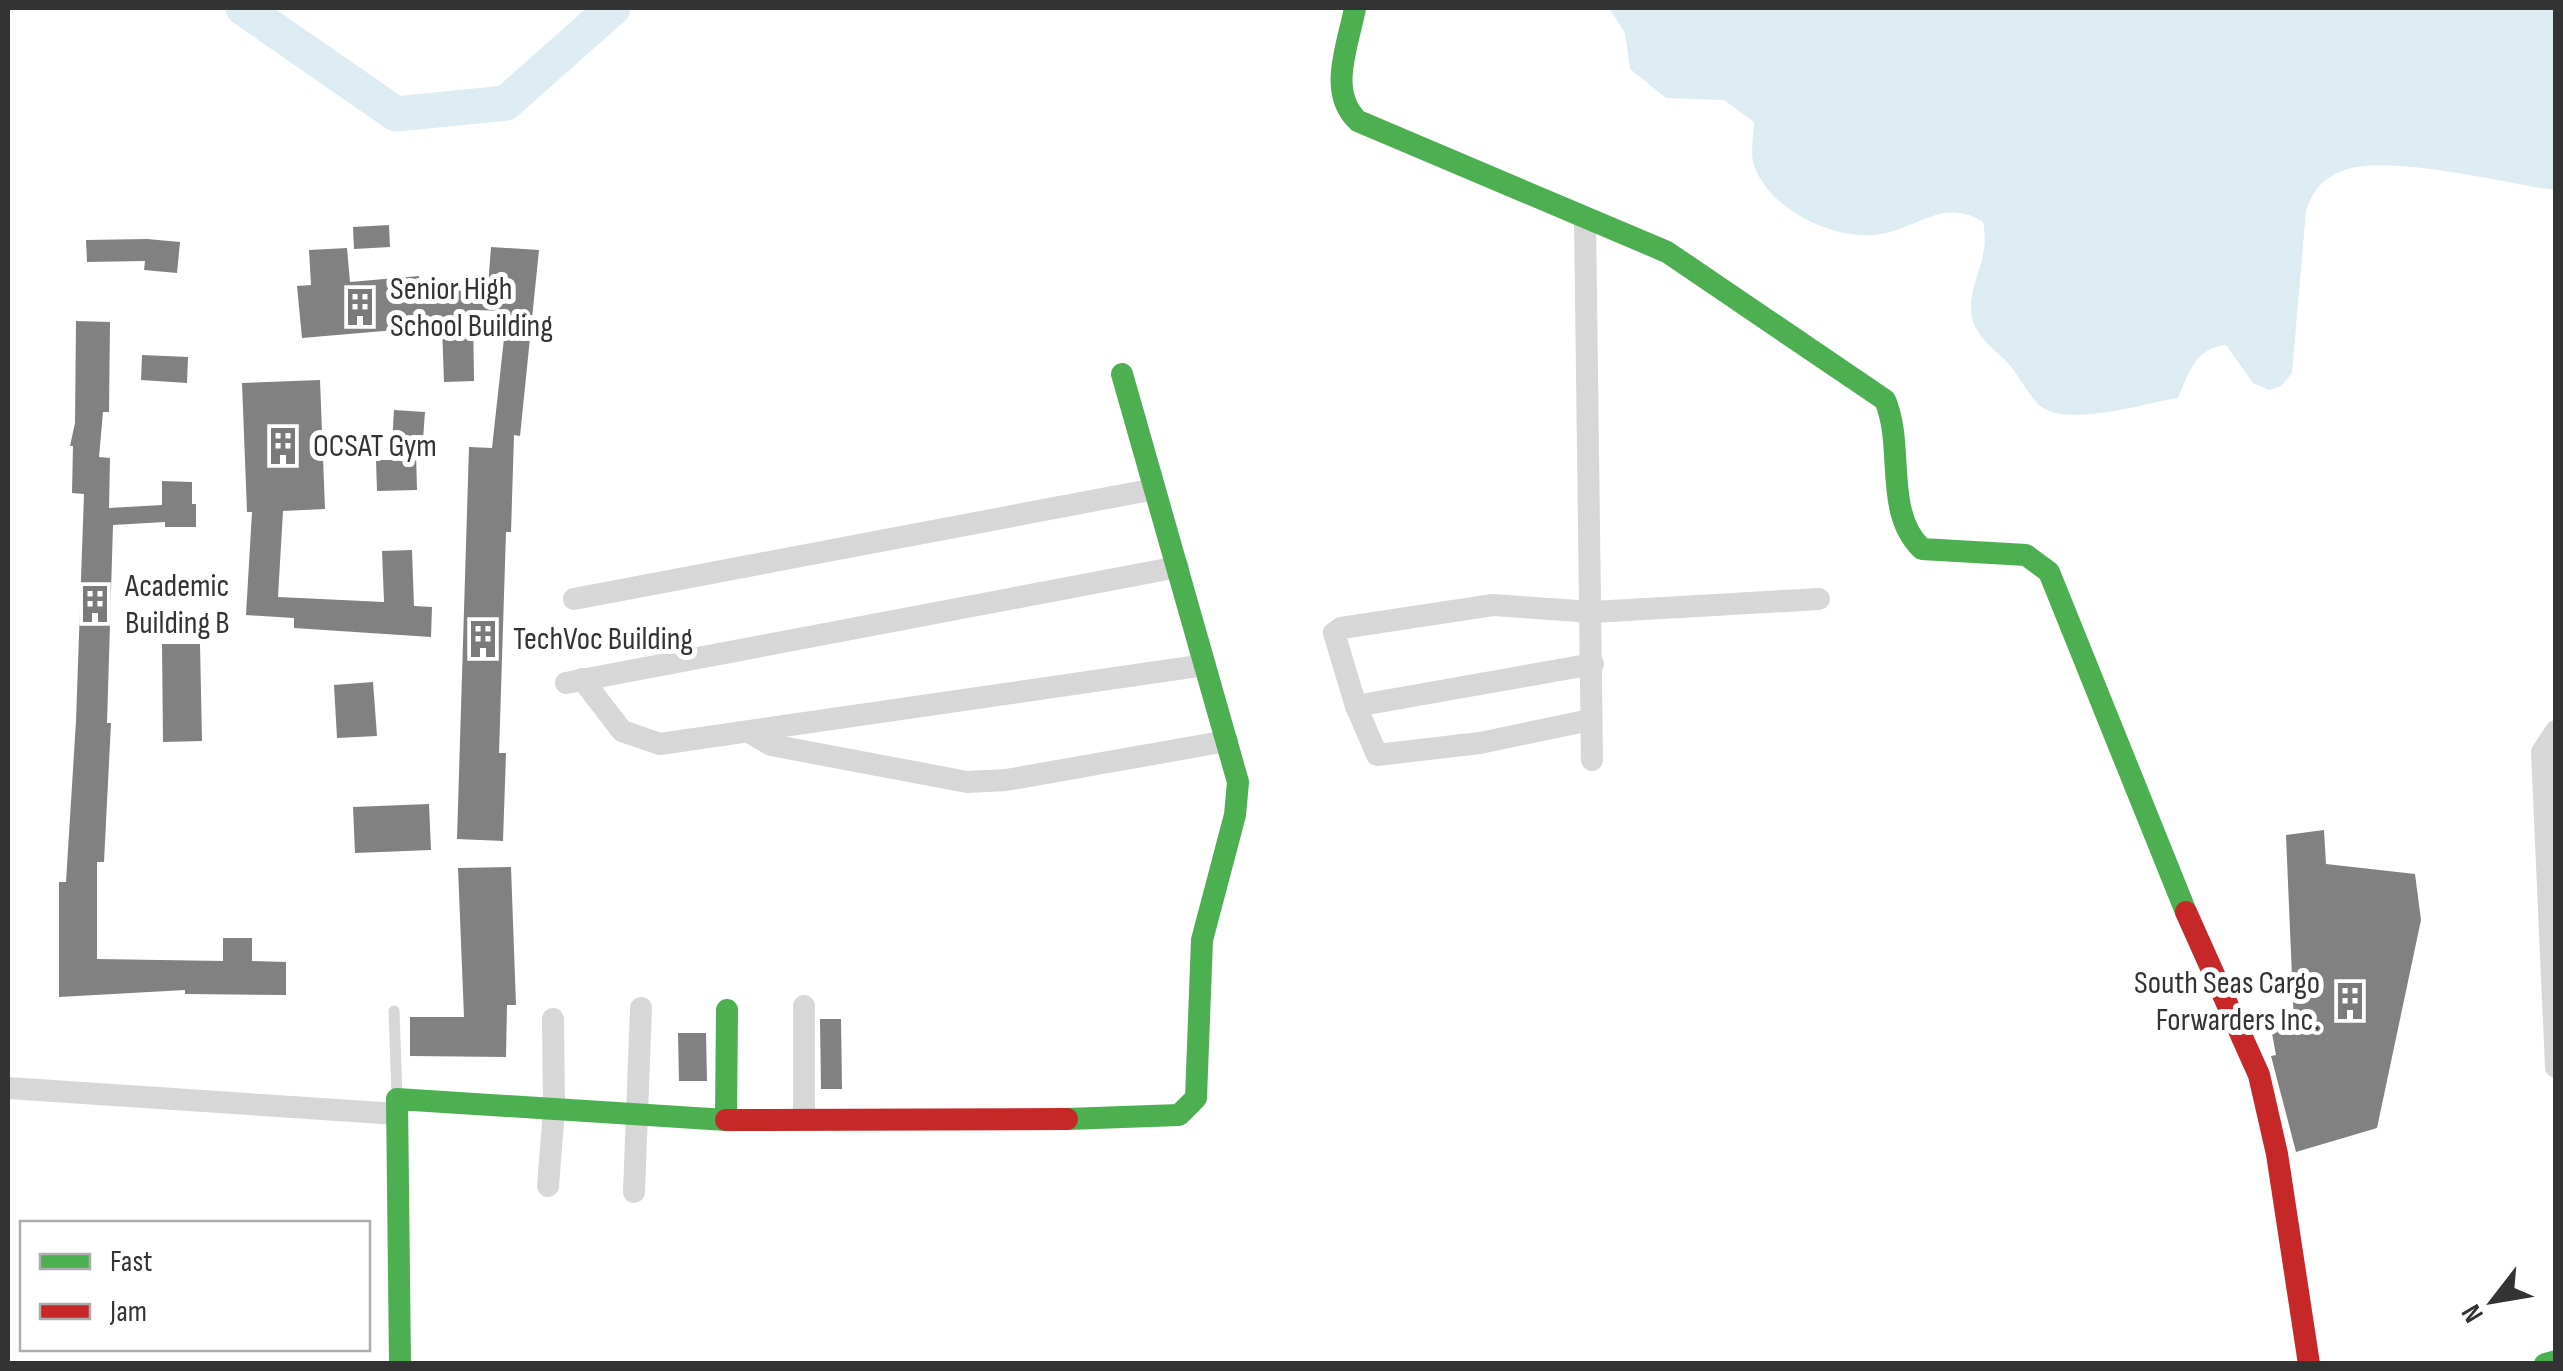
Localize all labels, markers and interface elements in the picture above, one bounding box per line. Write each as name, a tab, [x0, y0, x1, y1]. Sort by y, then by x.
place label: Senior High School Building	[390, 270, 553, 346]
building icon: Senior High School Building	[339, 286, 381, 328]
building icon: OCSAT Gym	[262, 425, 304, 467]
place label: OCSAT Gym	[313, 427, 437, 466]
place label: Academic Building B	[124, 567, 230, 643]
building icon: Academic Building B	[74, 583, 116, 625]
building icon: TechVoc Building	[462, 618, 504, 660]
place label: TechVoc Building	[513, 620, 693, 659]
place label: South Seas Cargo Forwarders Inc.	[2134, 964, 2320, 1040]
building icon: South Seas Cargo Forwarders Inc.	[2329, 980, 2371, 1022]
legend	[20, 1221, 370, 1351]
text: Fast	[110, 1244, 152, 1280]
north arrow	[2443, 1251, 2543, 1351]
text: Jam	[109, 1294, 147, 1330]
text: N	[2455, 1298, 2491, 1328]

